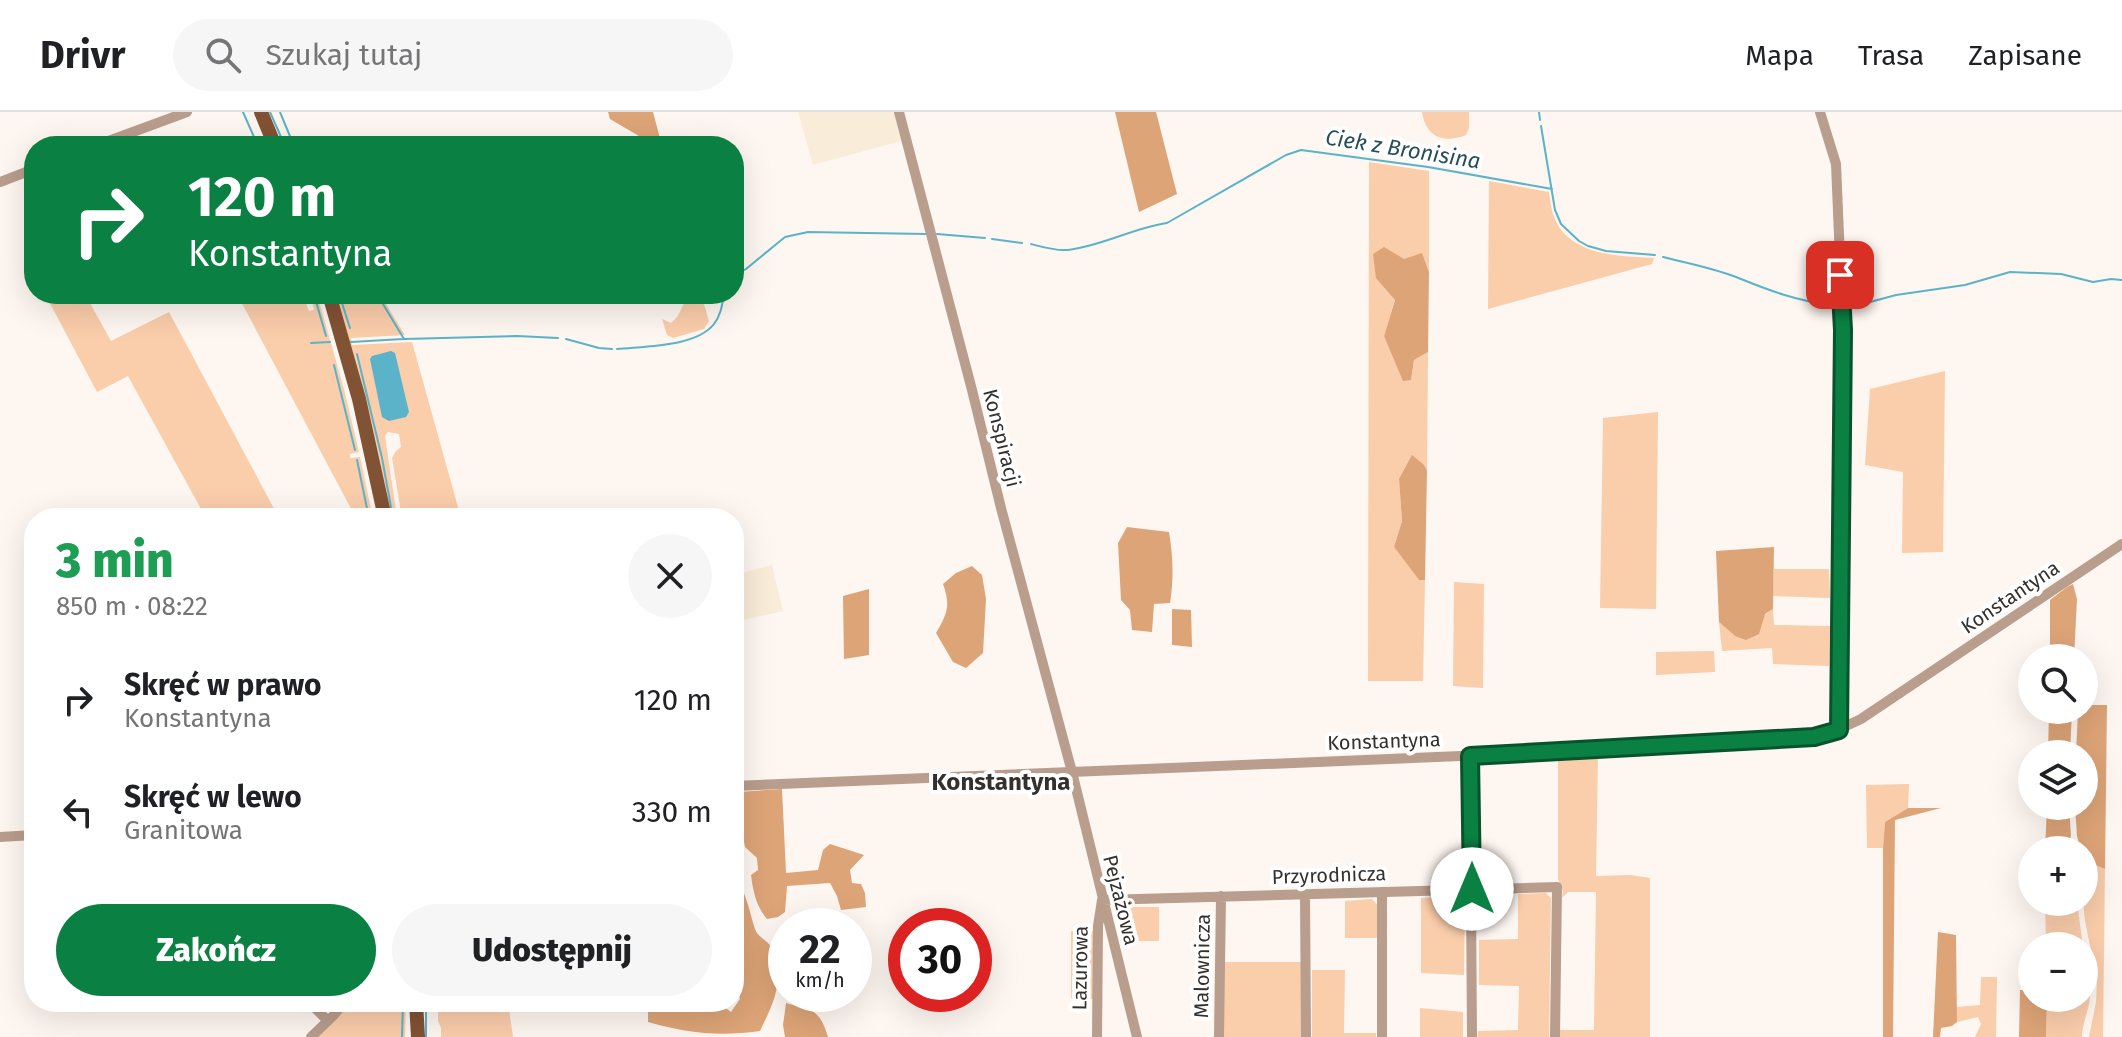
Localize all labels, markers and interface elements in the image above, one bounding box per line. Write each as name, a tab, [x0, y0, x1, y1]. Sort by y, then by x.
search box	[173, 19, 733, 91]
text: Drivr	[40, 32, 125, 78]
icon: search	[201, 33, 245, 77]
text: Szukaj tutaj	[265, 37, 422, 73]
text: Mapa	[1745, 39, 1814, 72]
text: Trasa	[1858, 39, 1924, 72]
text: Zapisane	[1968, 39, 2082, 72]
water label: Ciek z Bronisina	[1323, 123, 1483, 175]
text: 120 m	[188, 164, 336, 231]
icon: right	[56, 168, 160, 272]
text: Konstantyna	[188, 232, 392, 276]
pin	[1806, 241, 1874, 309]
icon: arrive	[1818, 253, 1862, 297]
street label: Konspiracji	[978, 386, 1026, 490]
text: 3 min	[56, 532, 174, 590]
button: close	[628, 534, 712, 618]
street label: Konstantyna	[1956, 555, 2064, 639]
text: 850 m · 08:22	[56, 591, 208, 622]
map controls	[2018, 644, 2098, 1012]
button: search	[2018, 644, 2098, 724]
text: Skręć w prawo	[124, 667, 322, 703]
icon: right	[56, 678, 100, 722]
text: 120 m	[634, 682, 712, 718]
text: Konstantyna	[124, 703, 272, 734]
street label: Konstantyna	[1327, 727, 1441, 755]
button: layers	[2018, 740, 2098, 820]
district label: Konstantyna	[932, 768, 1070, 796]
text: Skręć w lewo	[124, 779, 302, 815]
icon: left	[56, 790, 100, 834]
text: 330 m	[632, 794, 712, 830]
text: Granitowa	[124, 815, 243, 846]
button: +	[2018, 836, 2098, 916]
position arrow	[1430, 847, 1514, 931]
street label: Pejzażowa	[1098, 852, 1144, 948]
street label: Przyrodnicza	[1271, 861, 1387, 889]
button: Zakończ	[56, 904, 376, 996]
button: Udostępnij	[392, 904, 712, 996]
speed limit sign: 30	[888, 908, 992, 1012]
street label: Malownicza	[1189, 914, 1215, 1018]
street label: Lazurowa	[1067, 925, 1093, 1011]
text: 22	[799, 926, 841, 974]
button: −	[2018, 932, 2098, 1012]
text: km/h	[795, 968, 845, 992]

